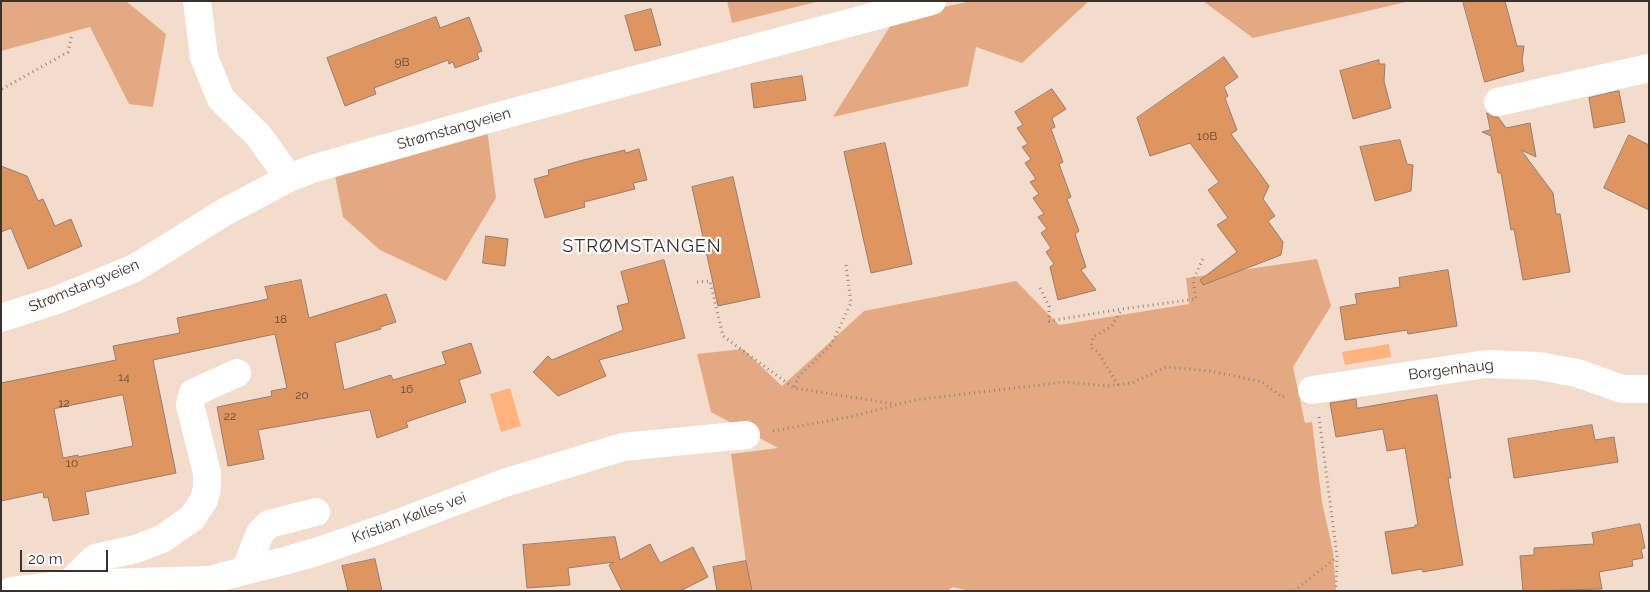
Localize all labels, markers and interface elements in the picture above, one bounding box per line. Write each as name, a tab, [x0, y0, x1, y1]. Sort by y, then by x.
house number: 9B	[394, 55, 410, 69]
street label: Strømstangveien	[395, 104, 513, 154]
house number: 10B	[1197, 129, 1217, 143]
district label: STRØMSTANGEN	[561, 236, 723, 258]
street label: Strømstangveien	[26, 256, 142, 316]
house number: 18	[275, 312, 287, 326]
street label: Borgenhaug	[1407, 356, 1495, 384]
house number: 14	[118, 370, 130, 384]
house number: 16	[401, 382, 413, 396]
house number: 20	[295, 388, 309, 402]
house number: 12	[58, 396, 70, 410]
house number: 22	[224, 409, 236, 423]
house number: 10	[66, 456, 78, 470]
street label: Kristian Kølles vei	[349, 489, 469, 547]
scale bar	[22, 540, 110, 572]
text: 20 m	[28, 550, 63, 568]

